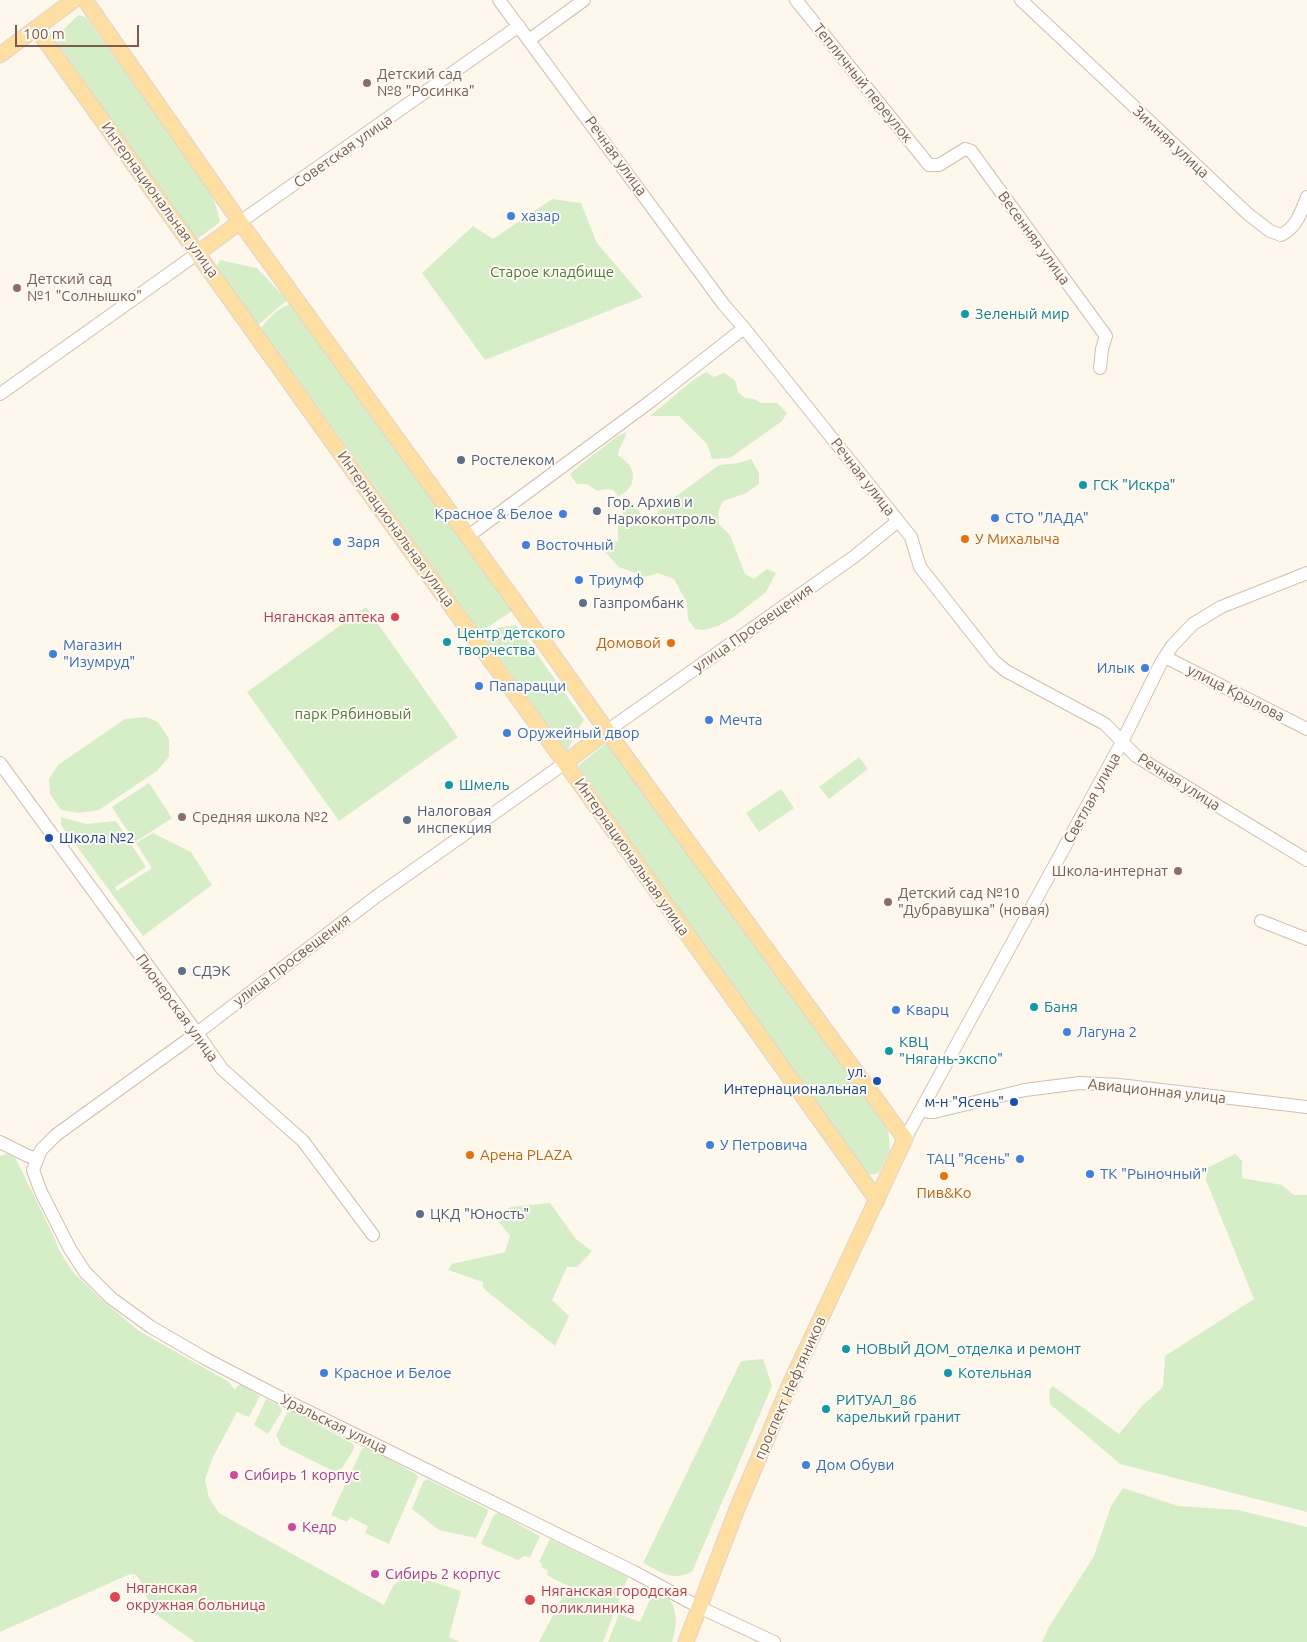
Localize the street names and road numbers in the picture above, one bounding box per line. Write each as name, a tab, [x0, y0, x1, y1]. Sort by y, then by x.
street label: Тепличный переулок	[809, 20, 917, 146]
street label: Зимняя улица	[1129, 102, 1213, 182]
street label: Советская улица	[290, 110, 396, 192]
street label: Речная улица	[581, 113, 651, 199]
street label: Интернациональная улица	[97, 119, 223, 281]
street label: Весенняя улица	[994, 188, 1074, 288]
street label: Речная улица	[827, 434, 899, 520]
street label: Интернациональная улица	[333, 448, 459, 610]
street label: улица Просвещения	[690, 580, 816, 676]
street label: улица Крылова	[1184, 661, 1288, 725]
street label: Светлая улица	[1060, 749, 1124, 847]
street label: Речная улица	[1134, 749, 1224, 815]
street label: Интернациональная улица	[571, 775, 693, 939]
street label: улица Просвещения	[230, 910, 354, 1010]
street label: Пионерская улица	[132, 951, 222, 1065]
street label: Авиационная улица	[1087, 1075, 1227, 1107]
street label: проспект Нефтяников	[750, 1314, 830, 1462]
street label: Уральская улица	[278, 1390, 390, 1458]

